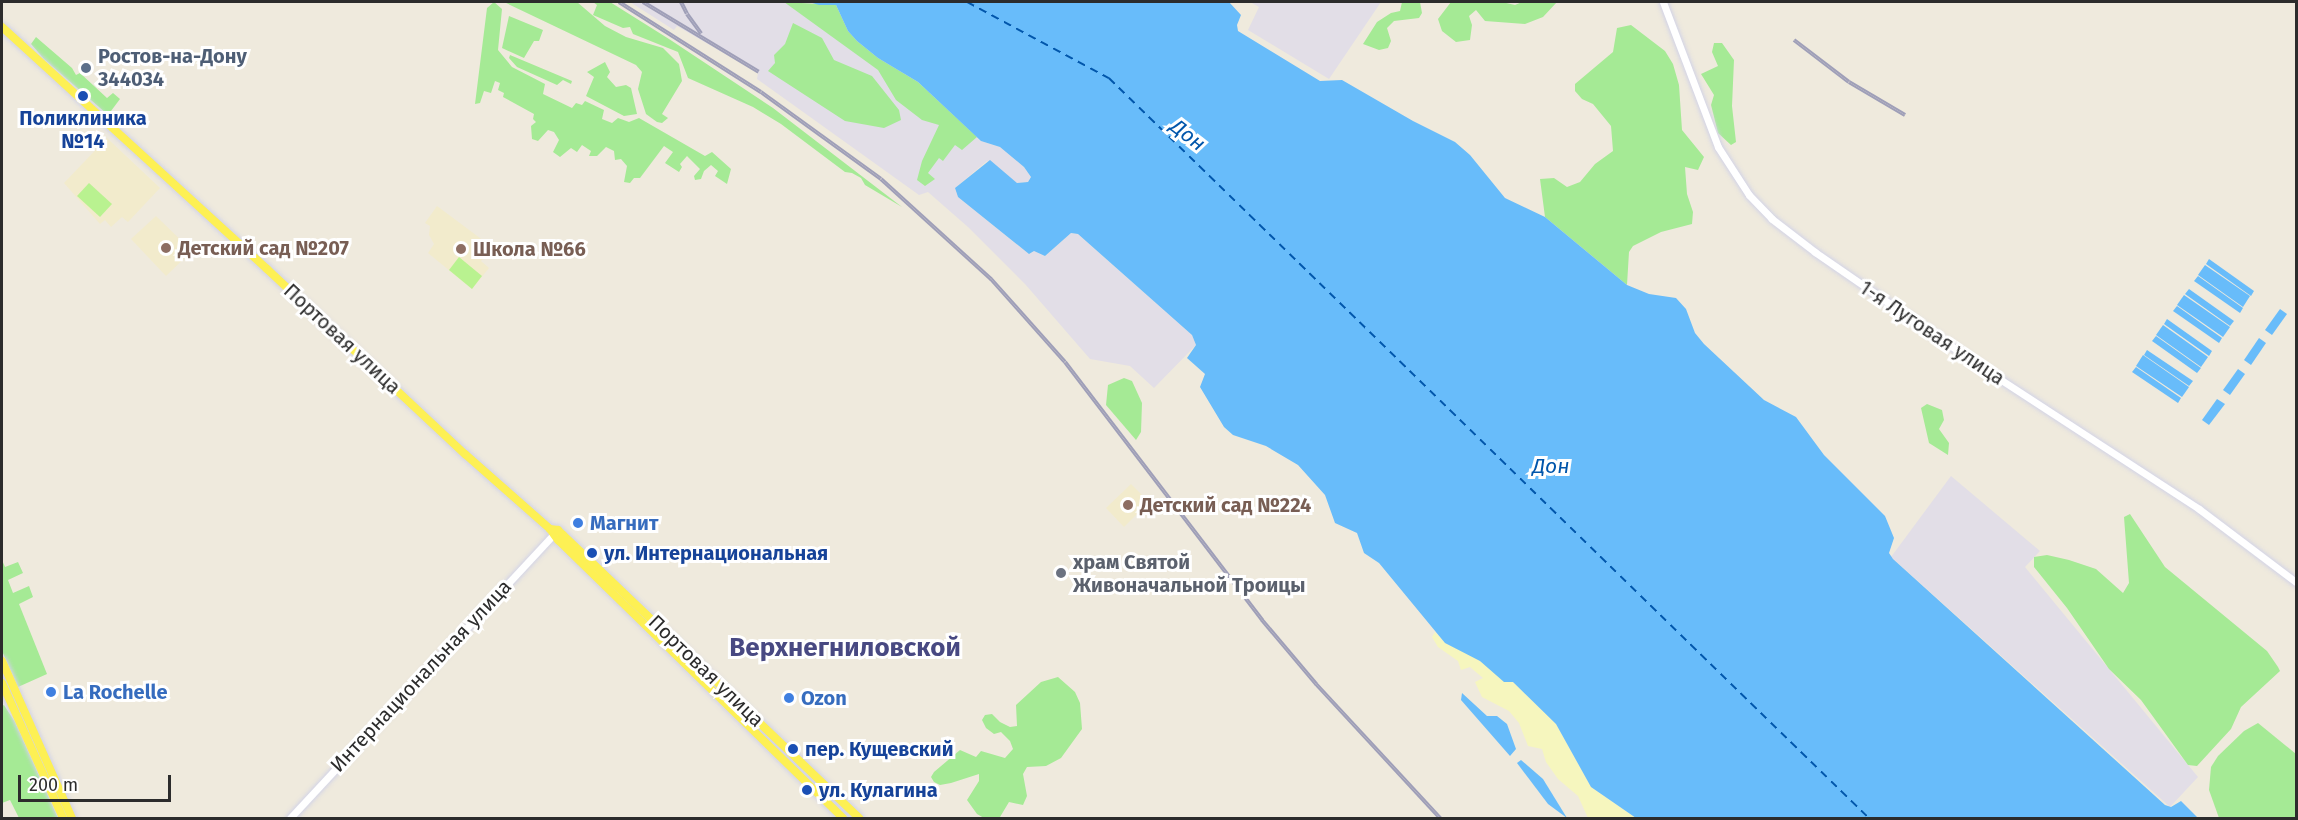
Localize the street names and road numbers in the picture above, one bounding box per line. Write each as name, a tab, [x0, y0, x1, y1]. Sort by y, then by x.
street label: 1-я Луговая улица	[1855, 276, 2009, 390]
street label: Портовая улица	[279, 279, 405, 399]
street label: Интернациональная улица	[326, 575, 516, 777]
street label: Портовая улица	[643, 610, 769, 732]

